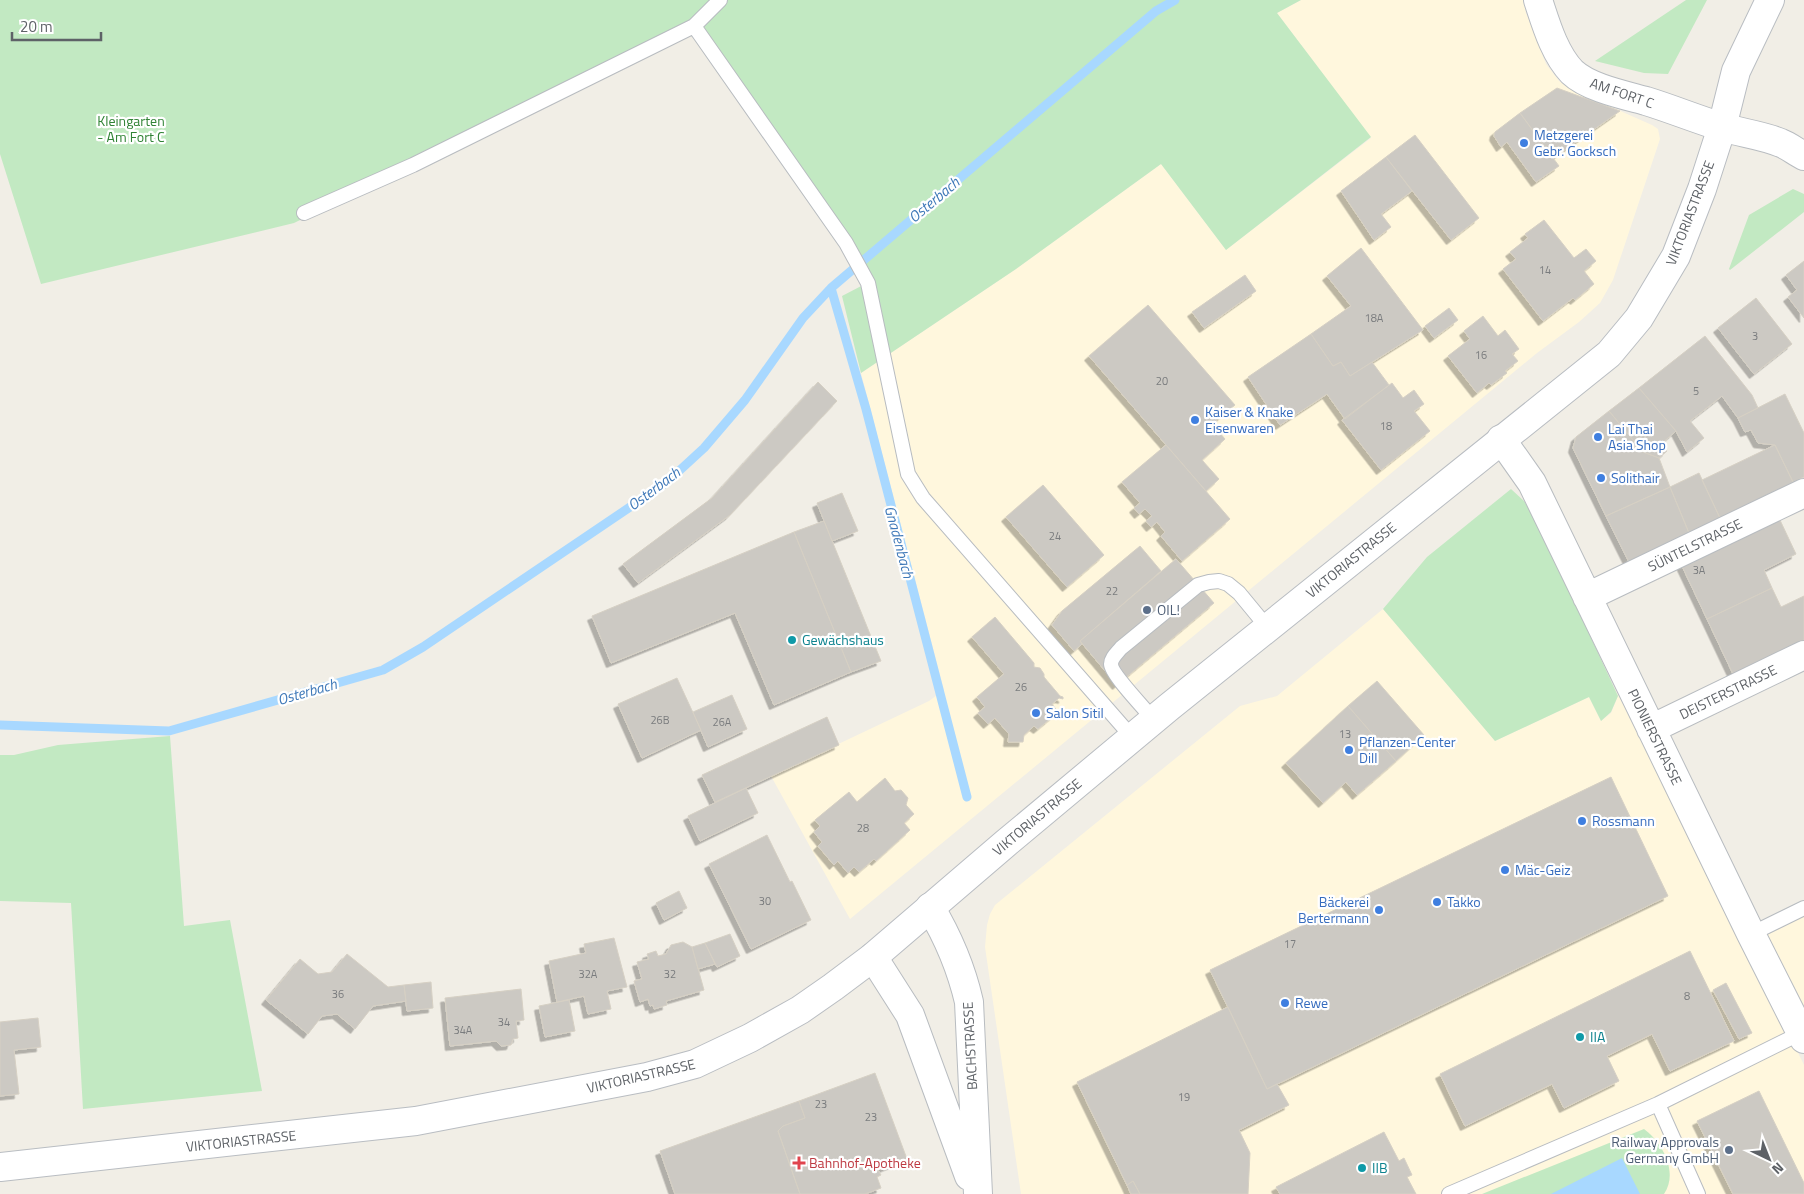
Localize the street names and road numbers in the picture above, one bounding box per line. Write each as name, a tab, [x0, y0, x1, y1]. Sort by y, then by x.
street label: AM FORT C	[1587, 72, 1657, 113]
street label: VIKTORIASTRASSE	[1660, 157, 1719, 268]
street label: SÜNTELSTRASSE	[1644, 513, 1746, 576]
street label: VIKTORIASTRASSE	[1301, 516, 1401, 603]
street label: DEISTERSTRASSE	[1675, 659, 1780, 724]
street label: PIONIERSTRASSE	[1623, 685, 1688, 789]
street label: VIKTORIASTRASSE	[987, 773, 1086, 860]
street label: BACHSTRASSE	[957, 1001, 982, 1091]
street label: VIKTORIASTRASSE	[585, 1053, 697, 1098]
street label: VIKTORIASTRASSE	[185, 1124, 297, 1157]

